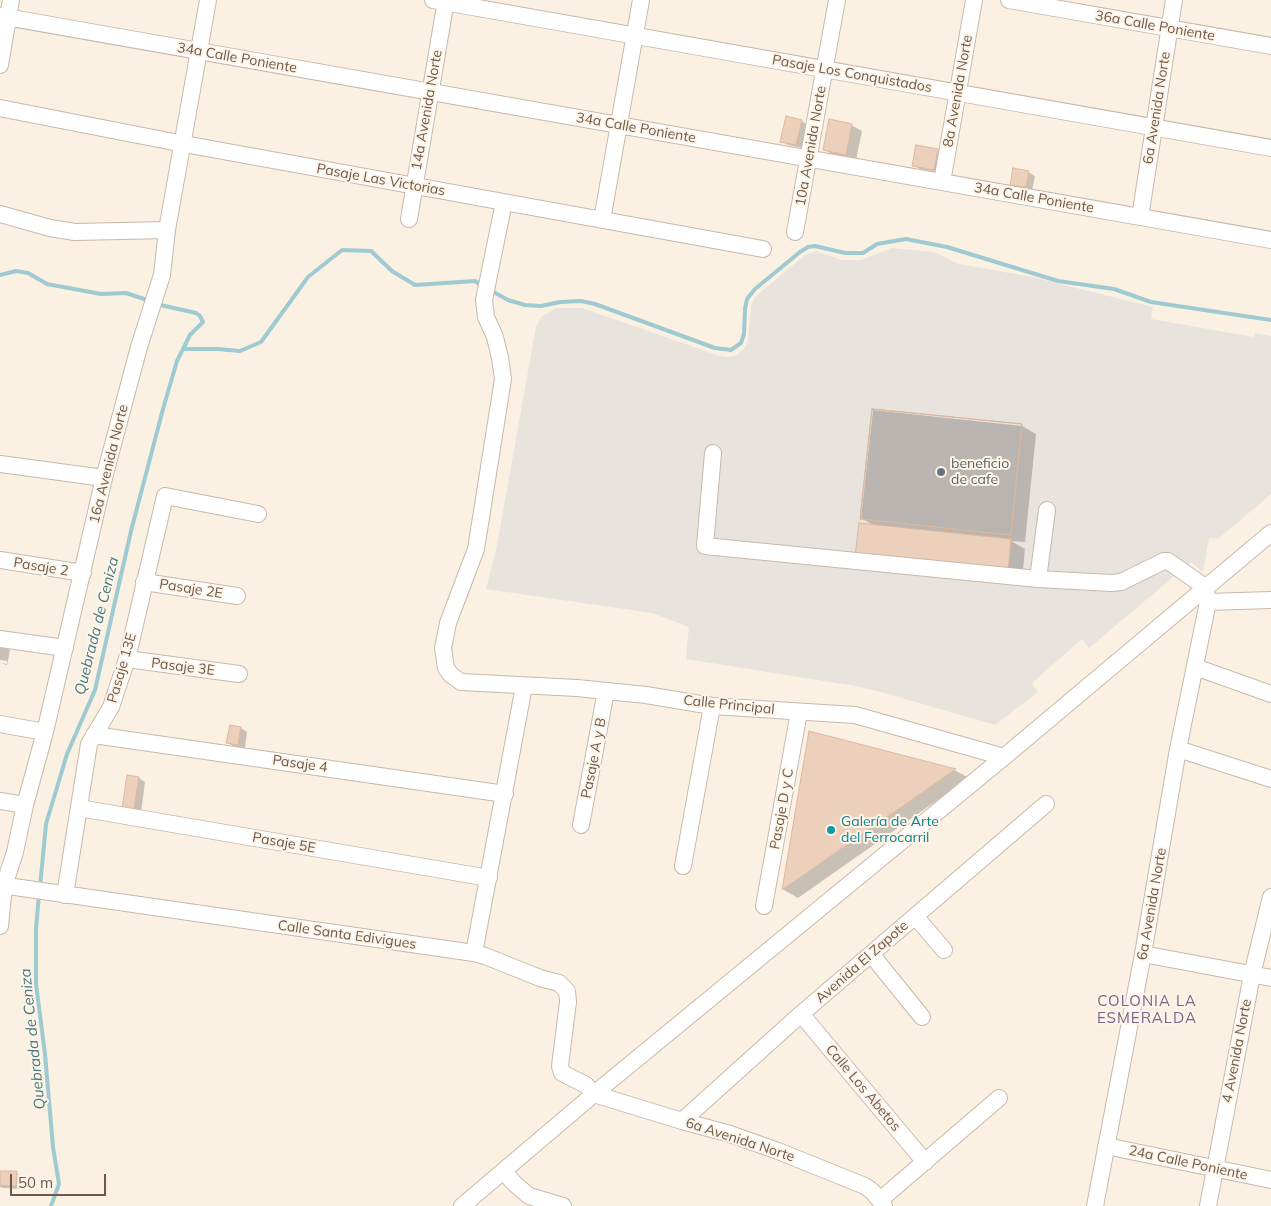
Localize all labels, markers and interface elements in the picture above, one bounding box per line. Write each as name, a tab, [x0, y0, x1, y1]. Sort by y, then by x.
street label: 36a Calle Poniente	[1094, 7, 1216, 45]
street label: 8a Avenida Norte	[940, 34, 976, 148]
street label: 34a Calle Poniente	[176, 39, 298, 77]
street label: 14a Avenida Norte	[408, 48, 446, 172]
street label: 6a Avenida Norte	[1140, 51, 1174, 165]
street label: Pasaje Los Conquistados	[771, 52, 933, 96]
street label: 10a Avenida Norte	[792, 84, 830, 208]
street label: 34a Calle Poniente	[575, 109, 697, 147]
street label: Pasaje Las Victorias	[315, 160, 447, 200]
street label: 34a Calle Poniente	[973, 179, 1095, 217]
street label: 16a Avenida Norte	[86, 403, 132, 525]
place label: beneficio de cafe	[951, 456, 1009, 488]
marker: beneficio de cafe	[935, 466, 947, 478]
street label: Pasaje 2	[12, 554, 70, 580]
water label: Quebrada de Ceniza	[71, 555, 123, 697]
street label: Pasaje 2E	[158, 576, 224, 602]
street label: Pasaje 13E	[104, 631, 140, 705]
street label: Pasaje 3E	[150, 655, 216, 679]
street label: Calle Principal	[683, 692, 775, 718]
street label: Pasaje A y B	[578, 716, 610, 800]
street label: Pasaje 4	[271, 752, 329, 776]
street label: Pasaje D y C	[767, 767, 797, 851]
place label: Galería de Arte del Ferrocarril	[841, 814, 939, 846]
marker: Galería de Arte del Ferrocarril	[825, 824, 837, 836]
street label: Pasaje 5E	[251, 829, 317, 857]
street label: 6a Avenida Norte	[1134, 847, 1170, 961]
street label: Calle Santa Edivigues	[277, 917, 417, 953]
street label: Avenida El Zapote	[812, 917, 912, 1007]
water label: Quebrada de Ceniza	[17, 968, 49, 1110]
district label: COLONIA LA ESMERALDA	[1096, 992, 1198, 1027]
street label: 4 Avenida Norte	[1219, 998, 1255, 1104]
street label: Calle Los Abetos	[822, 1041, 904, 1135]
street label: 6a Avenida Norte	[683, 1114, 797, 1166]
street label: 24a Calle Poniente	[1127, 1142, 1249, 1184]
scale bar	[12, 1164, 109, 1196]
text: 50 m	[18, 1173, 53, 1192]

